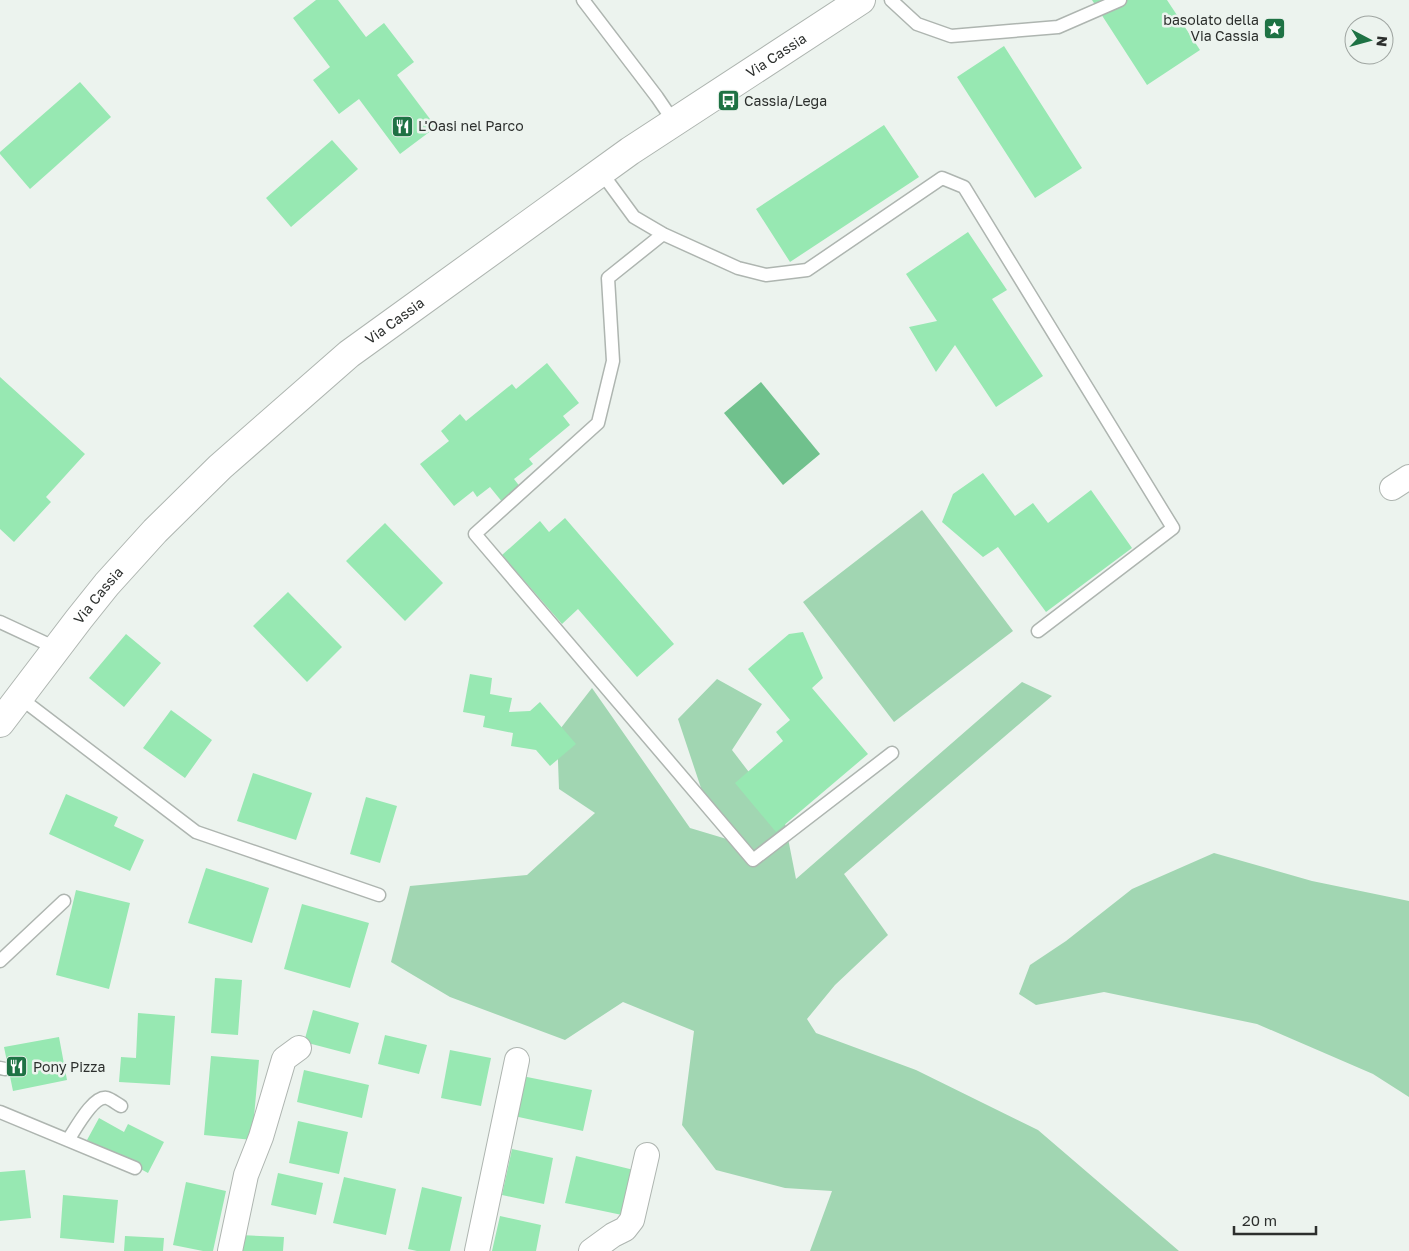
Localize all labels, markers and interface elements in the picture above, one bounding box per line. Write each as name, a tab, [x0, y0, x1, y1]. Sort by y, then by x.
place label: basolato della Via Cassia	[1163, 11, 1259, 44]
north arrow	[1344, 15, 1394, 65]
place icon: basolato della Via Cassia	[1263, 16, 1287, 40]
street label: Via Cassia	[743, 29, 809, 81]
text: N	[1373, 35, 1391, 48]
bus stop icon: Cassia/Lega	[716, 89, 740, 113]
place label: Cassia/Lega	[744, 92, 827, 109]
restaurant icon: L'Oasi nel Parco	[390, 114, 414, 138]
place label: L'Oasi nel Parco	[418, 117, 524, 134]
street label: Via Cassia	[362, 294, 427, 348]
street label: Via Cassia	[70, 563, 126, 627]
restaurant icon: Pony Pizza	[5, 1055, 29, 1079]
place label: Pony Pizza	[33, 1058, 105, 1075]
scale bar	[1234, 1204, 1316, 1236]
text: 20 m	[1242, 1211, 1277, 1229]

